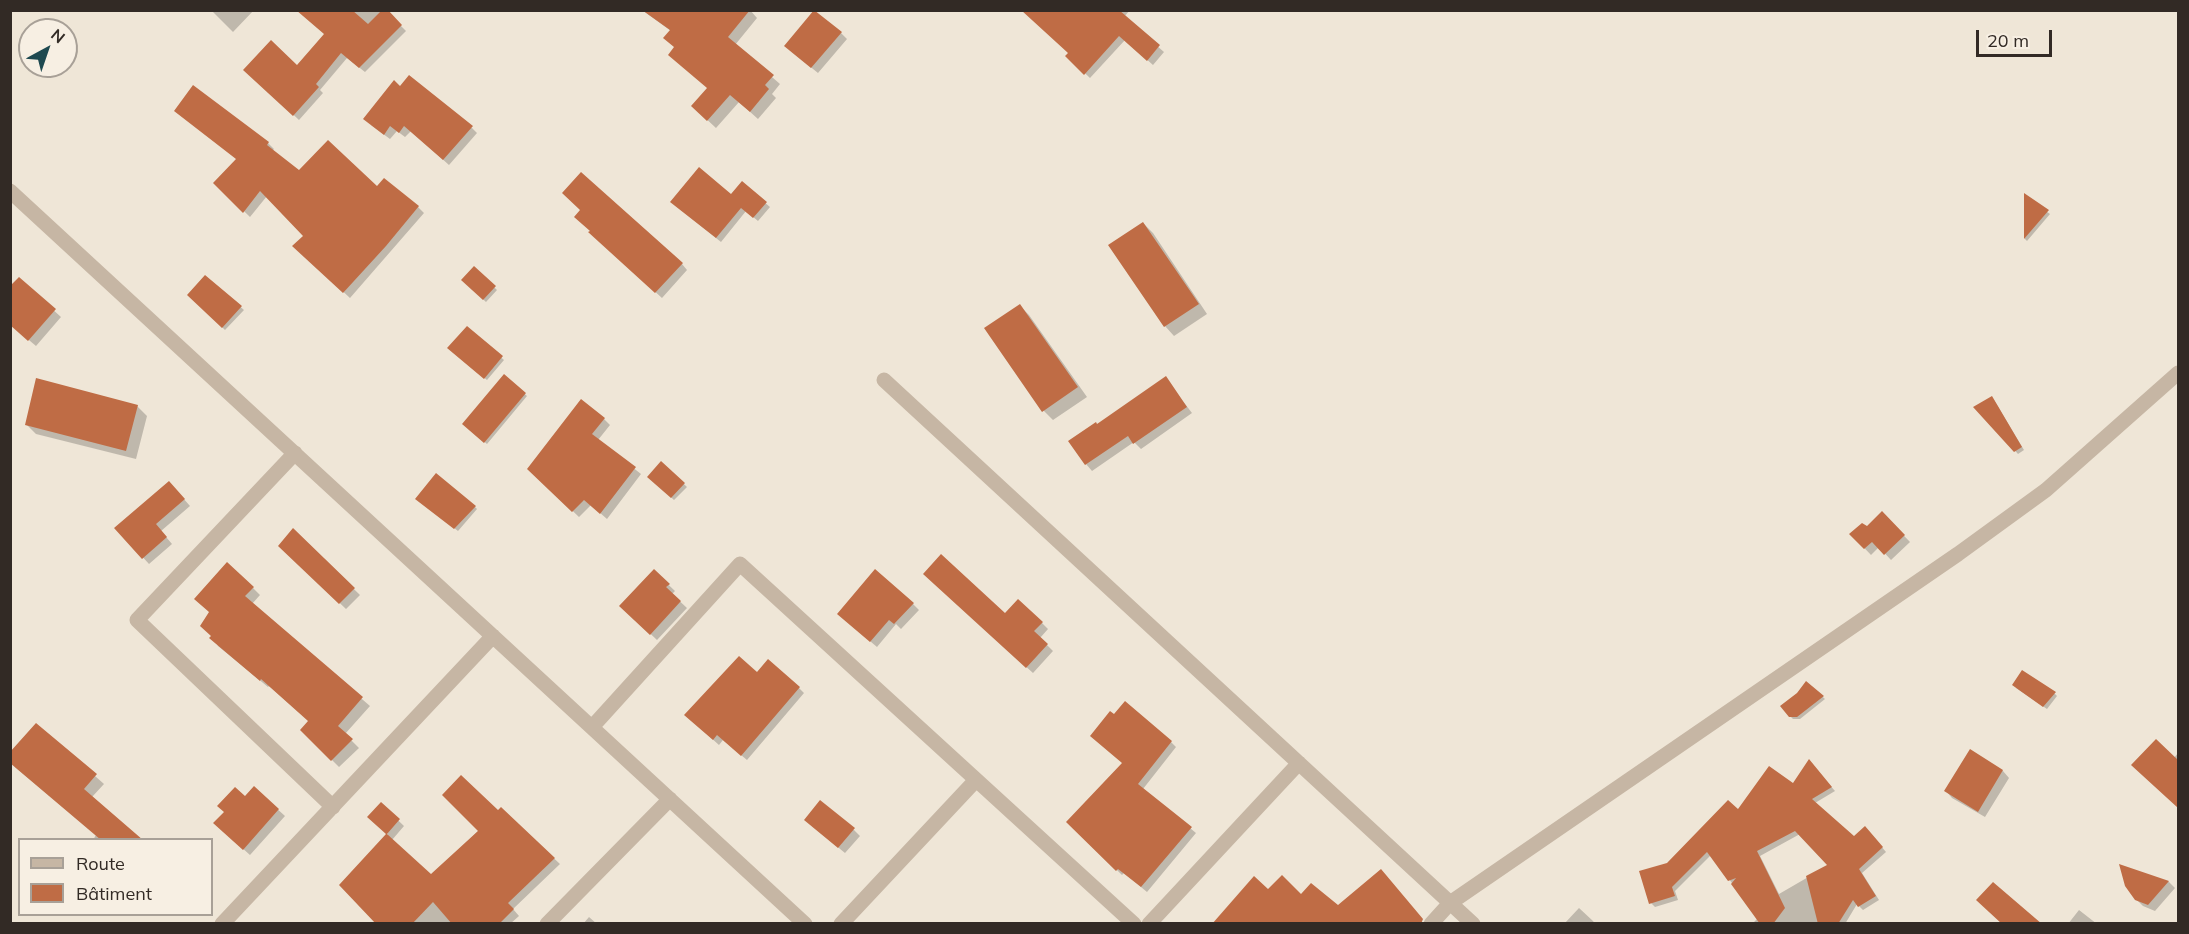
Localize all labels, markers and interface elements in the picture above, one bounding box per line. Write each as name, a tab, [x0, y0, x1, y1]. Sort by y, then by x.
north arrow	[18, 18, 78, 78]
scale bar	[1979, 18, 2056, 56]
text: N	[47, 24, 69, 47]
text: 20 m	[1987, 29, 2029, 52]
legend	[18, 838, 213, 916]
text: Route	[76, 852, 125, 875]
text: Bâtiment	[76, 882, 152, 905]

